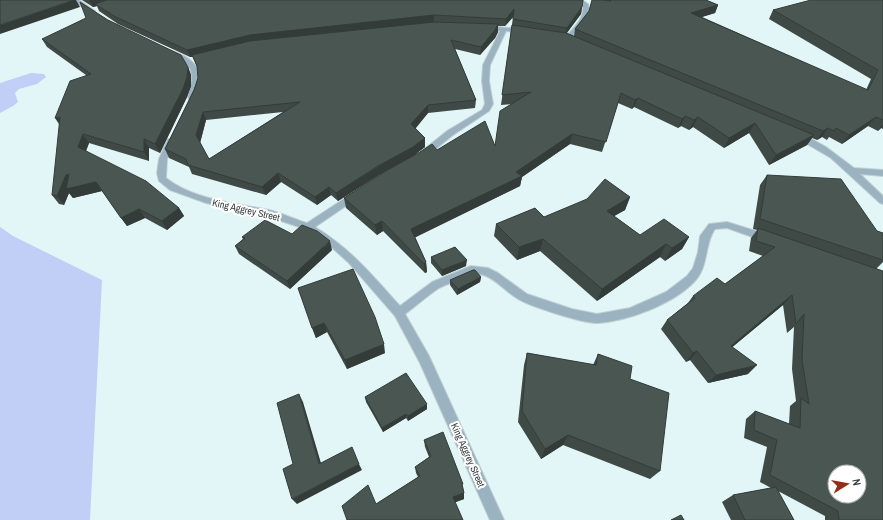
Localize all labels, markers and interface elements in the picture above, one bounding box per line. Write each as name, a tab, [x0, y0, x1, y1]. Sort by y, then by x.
street label: King Aggrey Street	[211, 196, 282, 224]
street label: King Aggrey Street	[448, 421, 488, 490]
north arrow	[827, 464, 867, 504]
text: N	[849, 478, 864, 487]

